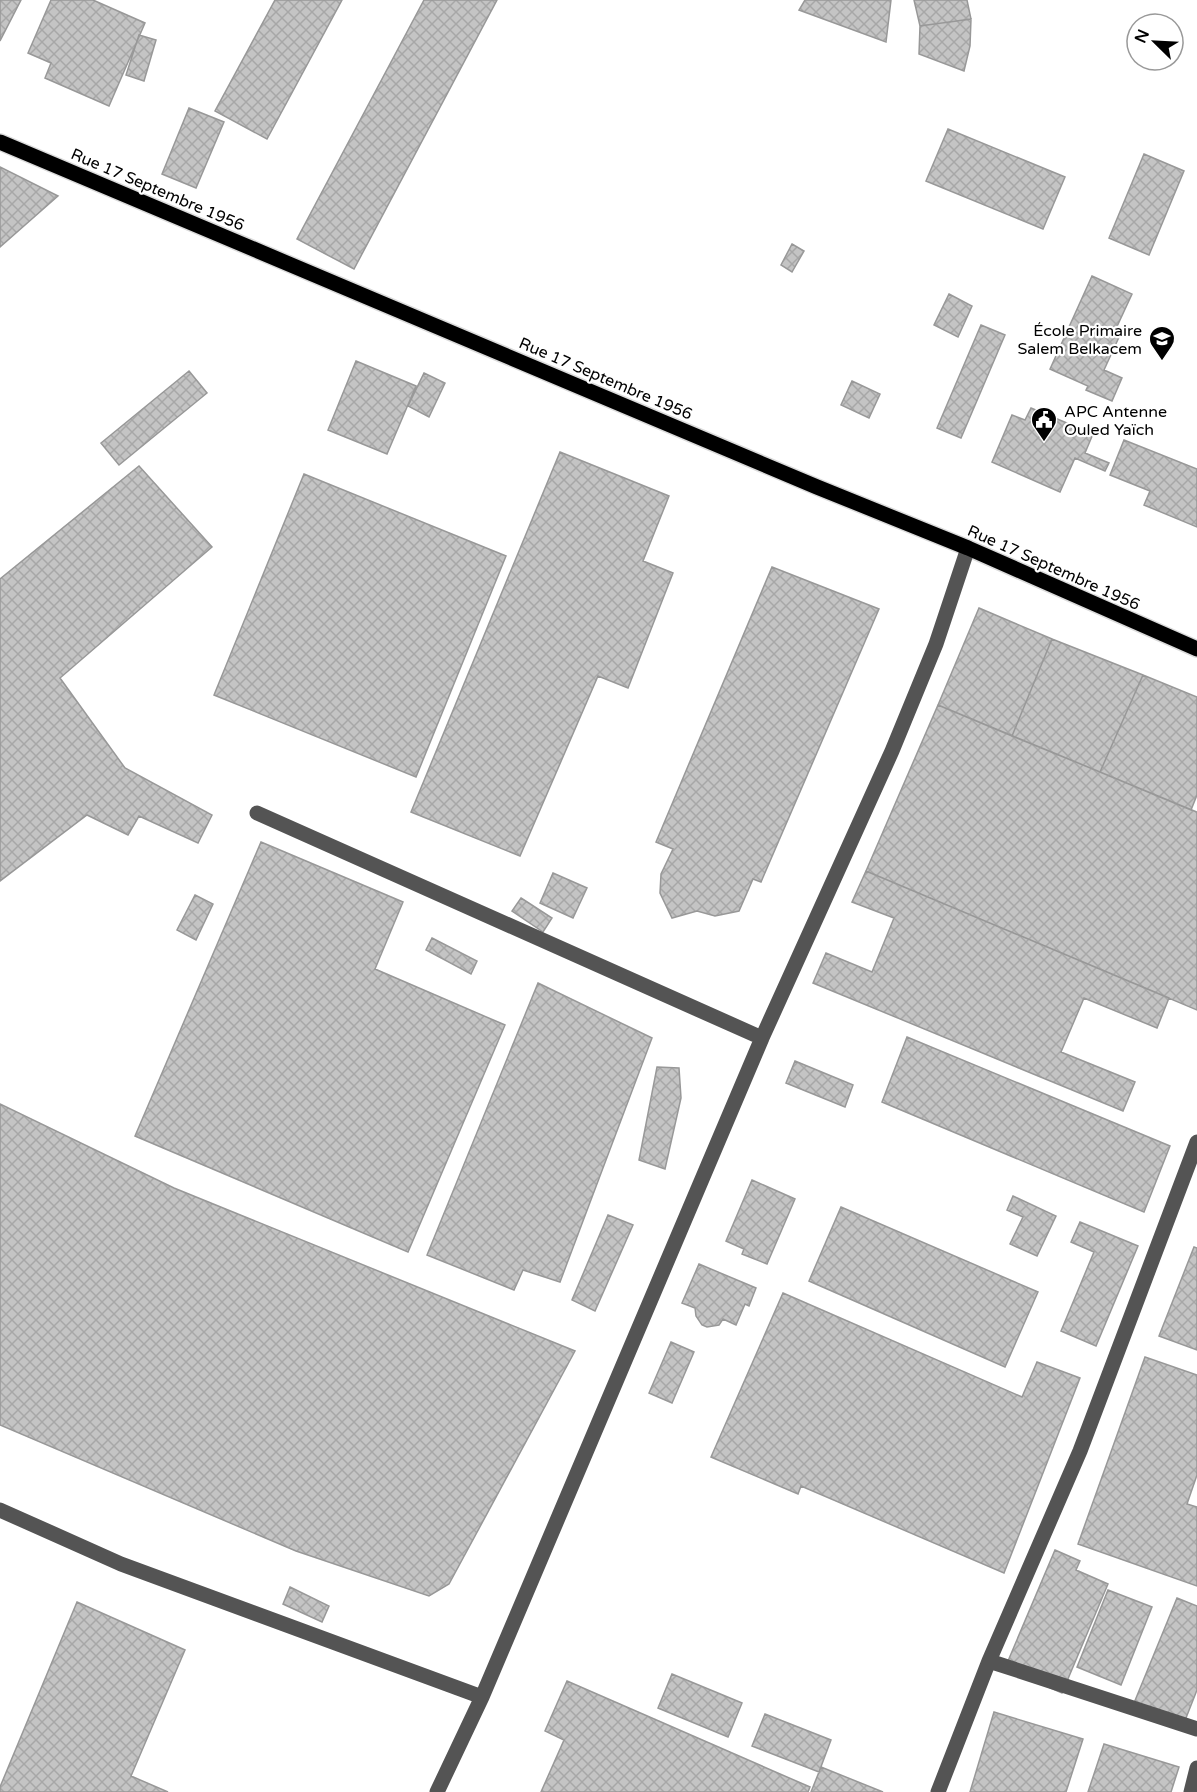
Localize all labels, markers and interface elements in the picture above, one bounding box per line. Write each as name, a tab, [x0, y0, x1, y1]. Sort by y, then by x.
north arrow	[1125, 12, 1185, 72]
text: N	[1130, 26, 1154, 46]
street label: Rue 17 Septembre 1956	[68, 144, 247, 236]
place label: École Primaire Salem Belkacem	[1017, 321, 1142, 359]
school or university icon: École Primaire Salem Belkacem	[1147, 324, 1177, 362]
street label: Rue 17 Septembre 1956	[516, 333, 695, 425]
place label: APC Antenne Ouled Yaïch	[1064, 402, 1167, 440]
public building icon: APC Antenne Ouled Yaïch	[1029, 405, 1059, 443]
street label: Rue 17 Septembre 1956	[964, 521, 1143, 615]

